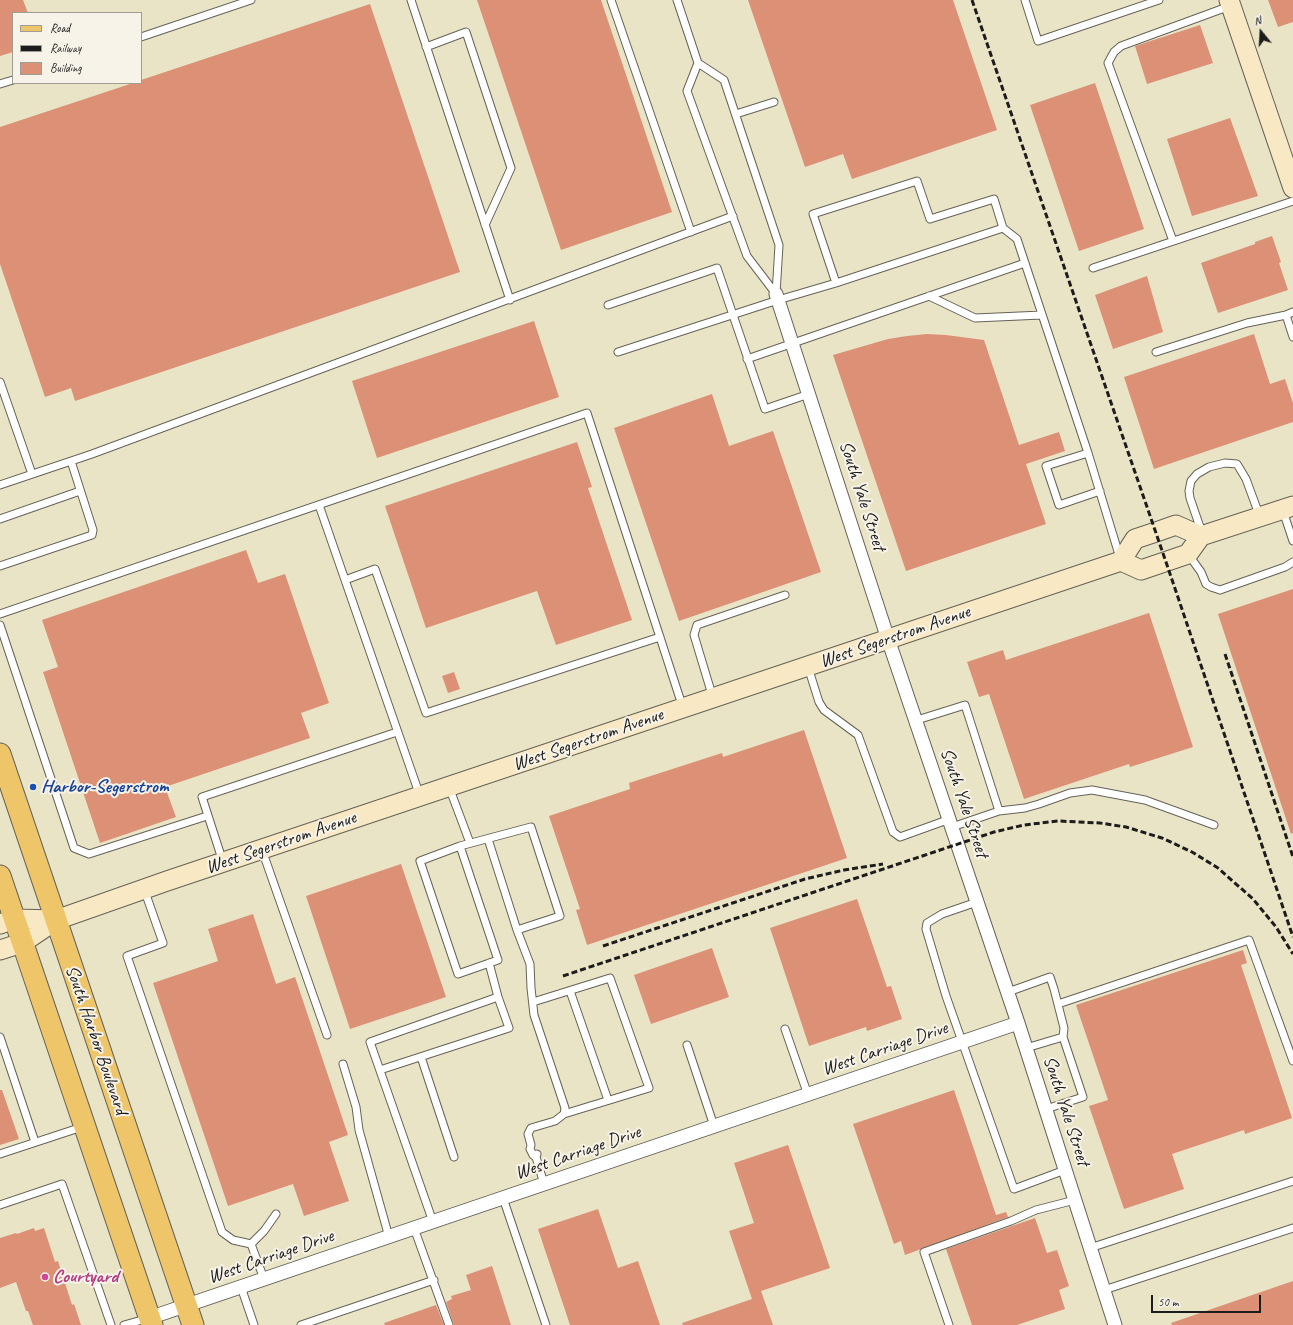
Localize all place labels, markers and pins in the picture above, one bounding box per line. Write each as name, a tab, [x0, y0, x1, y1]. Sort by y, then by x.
place label: Harbor-Segerstrom	[41, 776, 169, 798]
marker: Harbor-Segerstrom	[28, 782, 38, 792]
place label: Courtyard	[53, 1266, 118, 1288]
marker: Courtyard	[40, 1272, 50, 1282]

